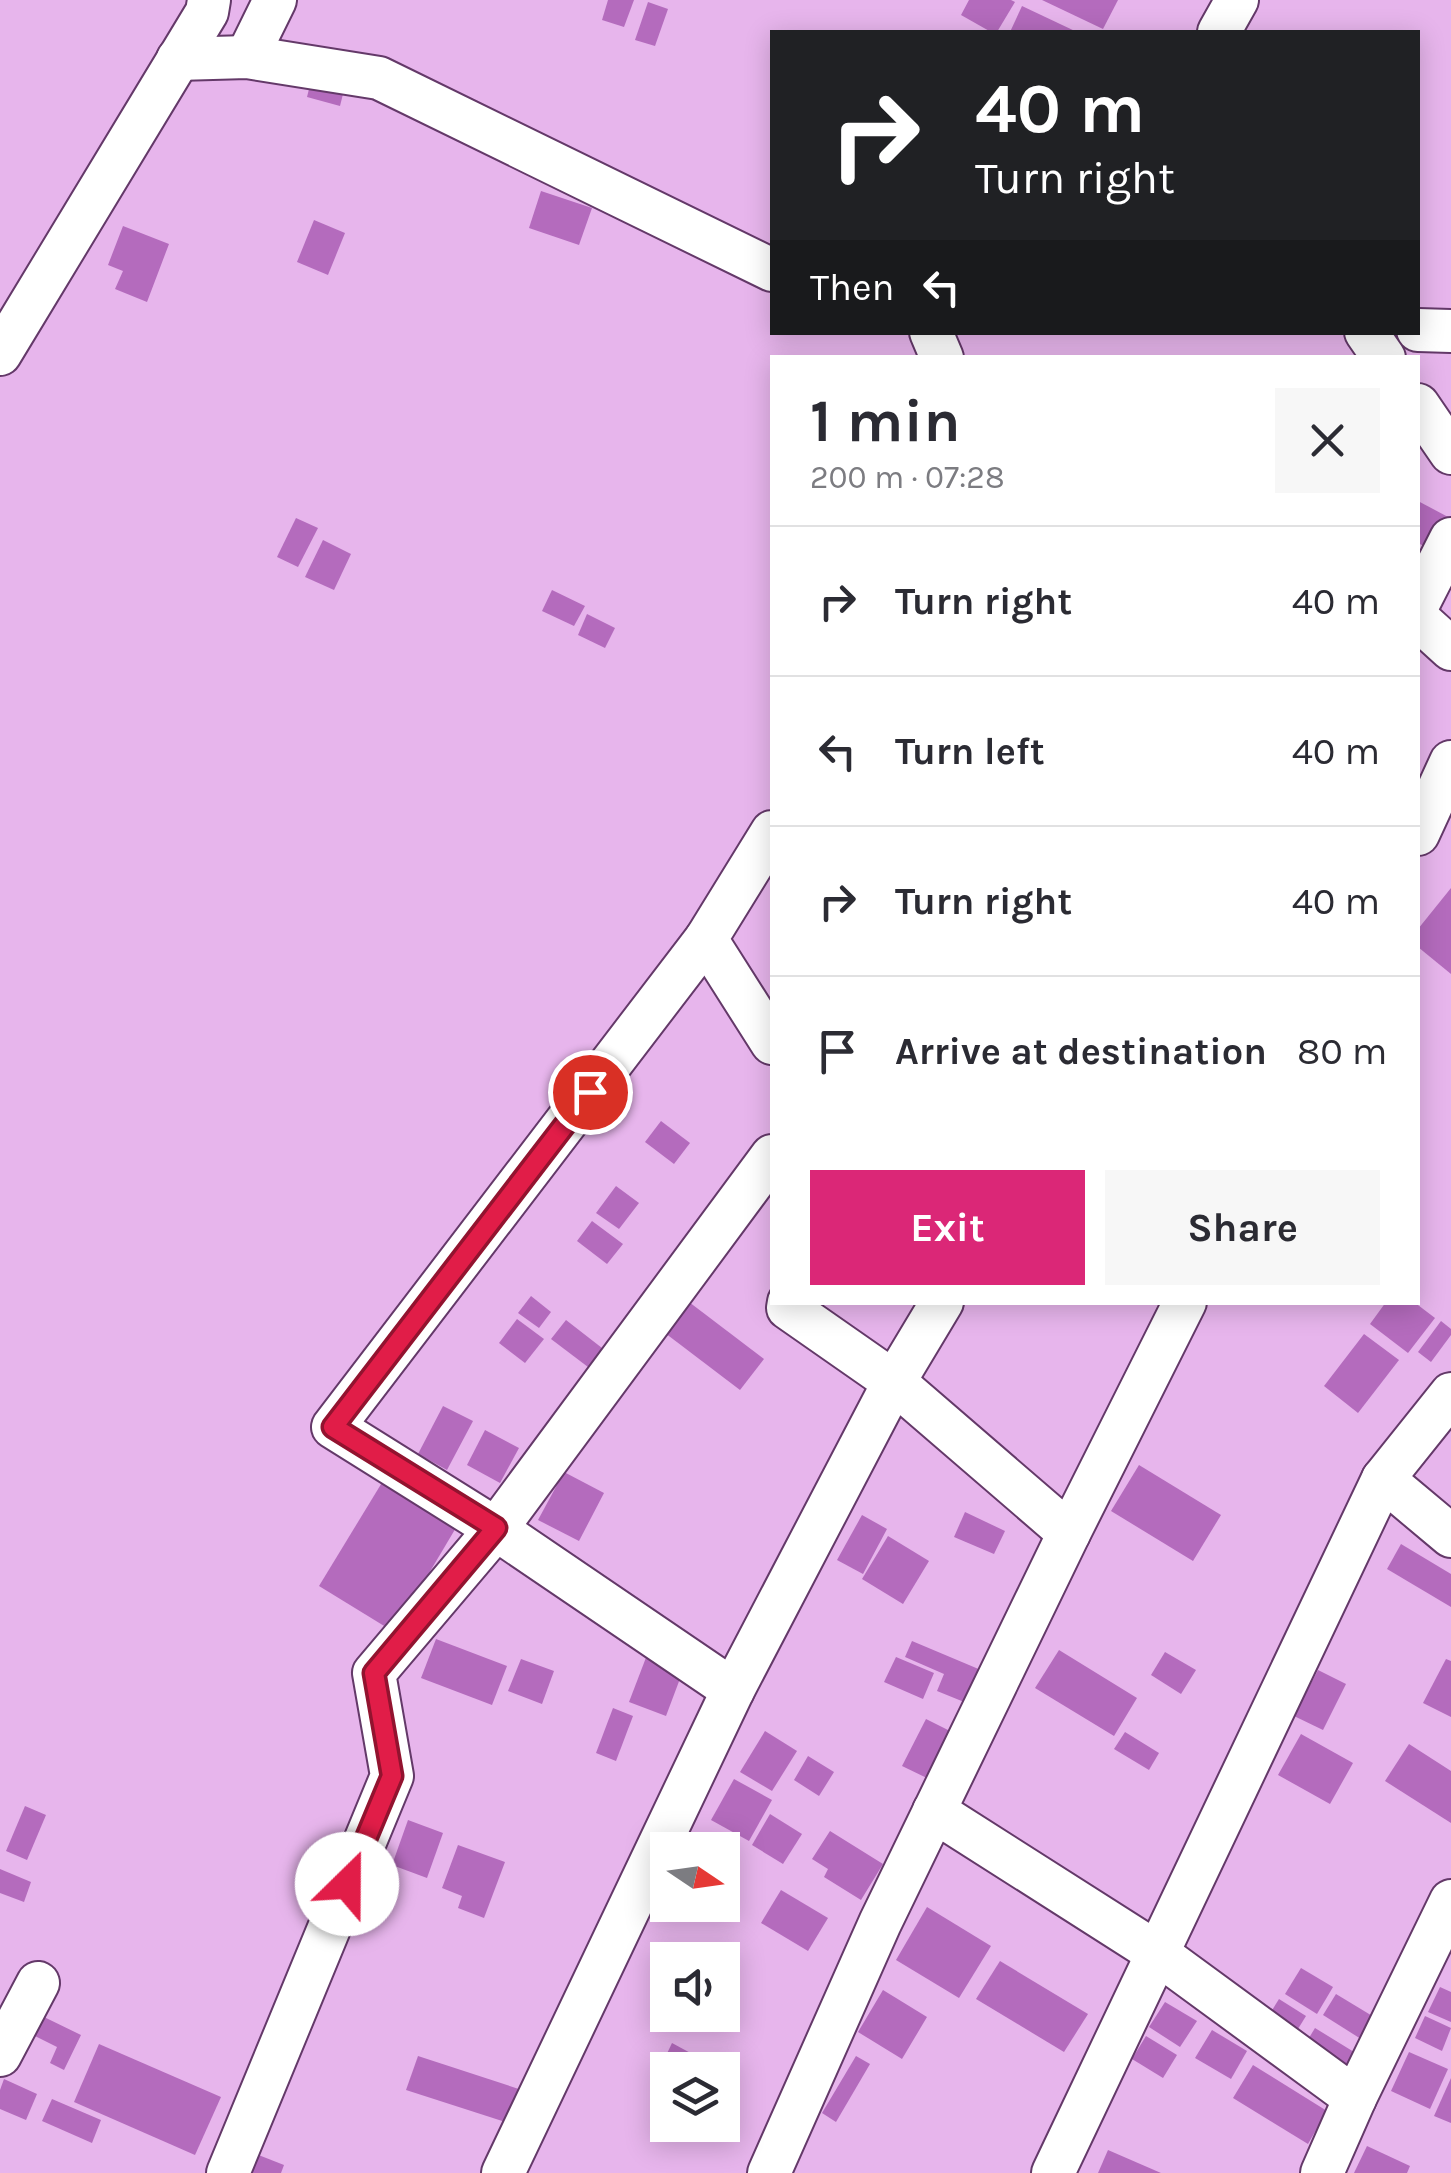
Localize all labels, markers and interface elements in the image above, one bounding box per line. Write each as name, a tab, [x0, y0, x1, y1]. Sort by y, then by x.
text: 40 m	[975, 68, 1145, 150]
icon: right	[810, 70, 940, 200]
text: Turn right	[975, 152, 1175, 204]
icon: left	[914, 260, 969, 315]
text: Then	[810, 265, 894, 310]
text: 1 min	[810, 386, 961, 456]
button: close	[1275, 388, 1380, 493]
text: 200 m · 07:28	[810, 459, 1005, 496]
icon: right	[810, 574, 865, 629]
text: Turn right	[895, 579, 1072, 624]
text: 40 m	[1292, 579, 1380, 624]
icon: left	[810, 724, 865, 779]
text: Turn left	[895, 729, 1045, 774]
text: 40 m	[1292, 729, 1380, 774]
icon: right	[810, 874, 865, 929]
text: Turn right	[895, 879, 1072, 924]
text: 40 m	[1292, 879, 1380, 924]
icon: arrive	[810, 1024, 865, 1079]
text: Arrive at destination	[895, 1029, 1267, 1074]
text: 80 m	[1297, 1029, 1387, 1074]
pin	[548, 1050, 633, 1135]
icon: arrive	[563, 1065, 618, 1120]
button: Exit	[810, 1170, 1085, 1285]
button: Share	[1105, 1170, 1380, 1285]
position arrow	[295, 1832, 399, 1936]
north arrow	[650, 1832, 740, 1922]
map controls	[650, 1832, 740, 2142]
button: sound	[650, 1942, 740, 2032]
button: layers	[650, 2052, 740, 2142]

